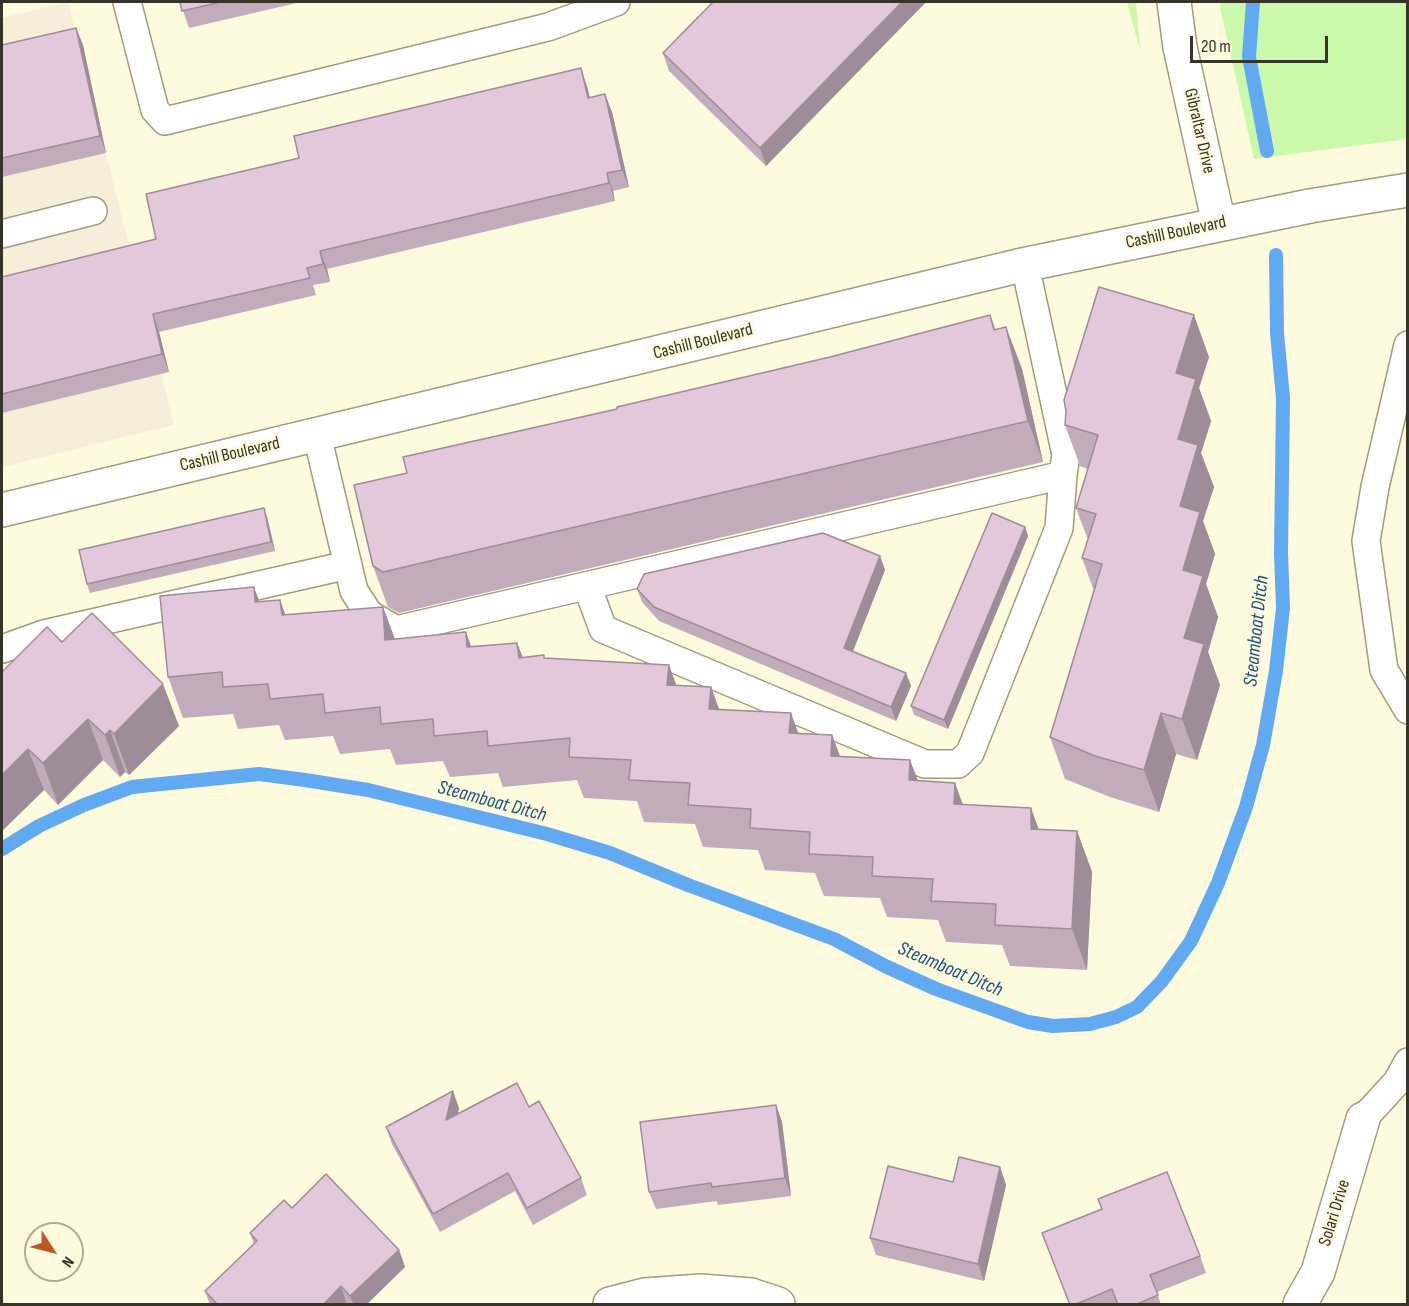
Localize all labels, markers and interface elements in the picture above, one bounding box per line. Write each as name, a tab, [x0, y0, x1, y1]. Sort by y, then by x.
scale bar	[1193, 24, 1331, 62]
text: 20 m	[1201, 36, 1231, 57]
street label: Gibraltar Drive	[1179, 86, 1219, 176]
street label: Cashill Boulevard	[1124, 212, 1228, 254]
street label: Cashill Boulevard	[651, 319, 755, 365]
street label: Cashill Boulevard	[178, 433, 282, 477]
water label: Steamboat Ditch	[1239, 574, 1275, 688]
water label: Steamboat Ditch	[435, 776, 549, 828]
water label: Steamboat Ditch	[894, 937, 1006, 1003]
street label: Solari Drive	[1315, 1177, 1355, 1249]
north arrow	[24, 1222, 84, 1282]
text: N	[57, 1253, 78, 1271]

